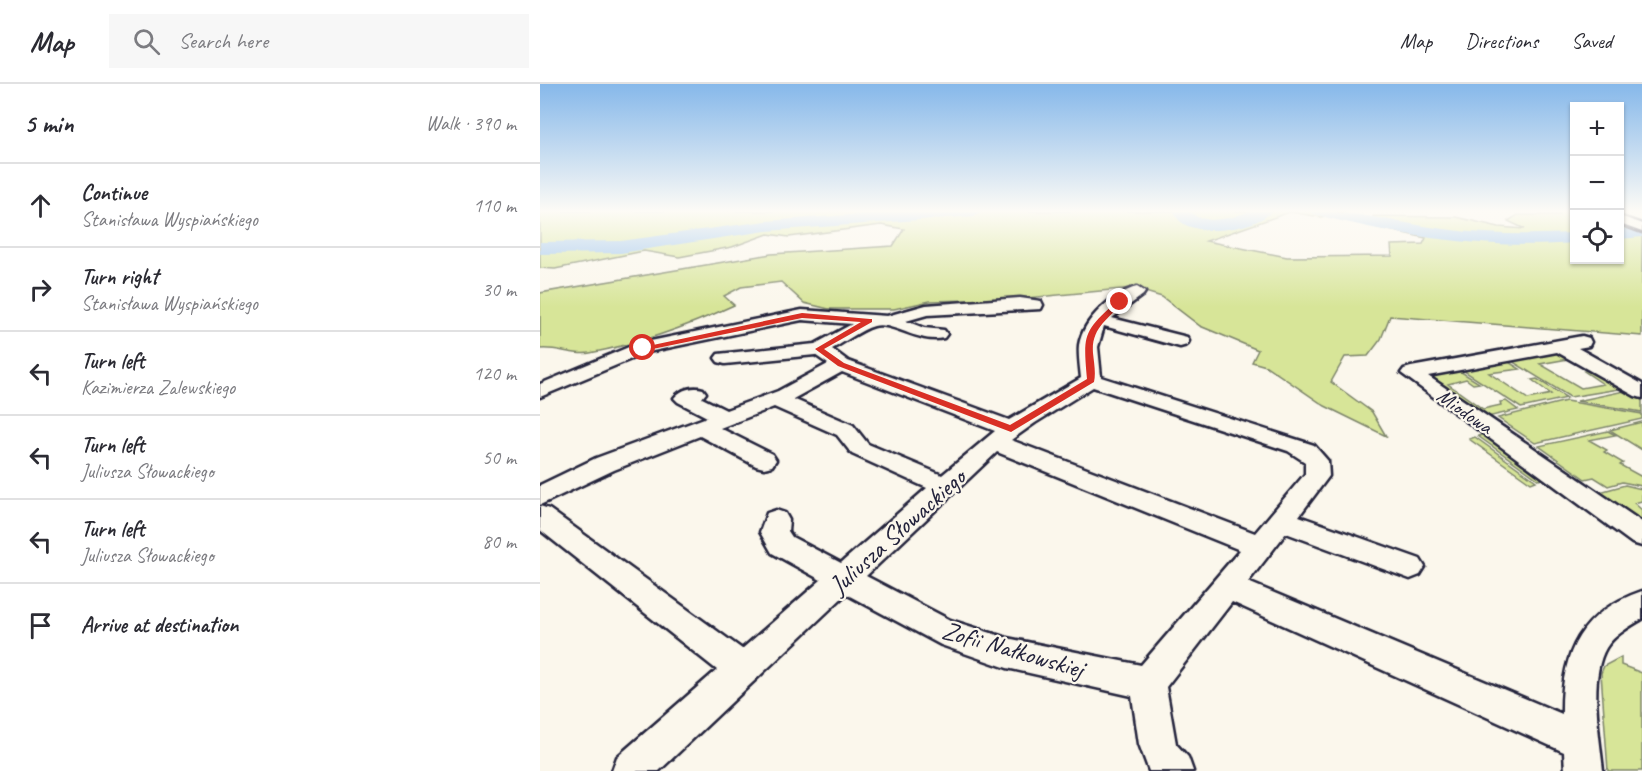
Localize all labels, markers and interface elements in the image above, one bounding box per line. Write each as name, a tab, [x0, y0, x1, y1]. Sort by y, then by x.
search box	[109, 14, 529, 68]
text: Map	[30, 24, 73, 59]
icon: search	[130, 25, 163, 58]
text: Search here	[178, 27, 268, 55]
text: Map	[1400, 28, 1432, 54]
text: Directions	[1465, 28, 1538, 54]
text: Saved	[1571, 28, 1612, 54]
map controls	[1570, 102, 1624, 264]
button: +	[1570, 102, 1624, 156]
text: 5 min	[24, 107, 73, 140]
text: Walk · 390 m	[426, 111, 516, 136]
button: −	[1570, 156, 1624, 210]
text: Continue	[81, 179, 147, 207]
icon: ahead	[24, 189, 57, 222]
text: 110 m	[473, 193, 516, 218]
text: Stanisława Wyspiańskiego	[81, 207, 258, 232]
button: locate	[1570, 210, 1624, 264]
text: Turn right	[81, 263, 158, 291]
icon: right	[24, 273, 57, 306]
text: 30 m	[482, 277, 516, 302]
route end	[1106, 288, 1132, 314]
text: Stanisława Wyspiańskiego	[81, 291, 258, 316]
route start	[629, 334, 655, 360]
text: Turn left	[81, 347, 145, 375]
icon: left	[24, 357, 57, 390]
text: 120 m	[473, 361, 516, 386]
text: Kazimierza Zalewskiego	[81, 375, 235, 400]
street label: Miodowa	[1432, 382, 1499, 441]
text: Turn left	[81, 431, 145, 459]
icon: left	[24, 441, 57, 474]
text: 50 m	[482, 445, 516, 470]
text: Juliusza Słowackiego	[81, 459, 214, 484]
street label: Juliusza Słowackiego	[821, 460, 975, 603]
text: Turn left	[81, 515, 145, 543]
icon: left	[24, 525, 57, 558]
text: 80 m	[482, 529, 516, 554]
text: Juliusza Słowackiego	[81, 543, 214, 568]
icon: arrive	[24, 609, 57, 642]
text: Arrive at destination	[81, 611, 238, 639]
street label: Zofii Nałkowskiej	[938, 614, 1091, 686]

